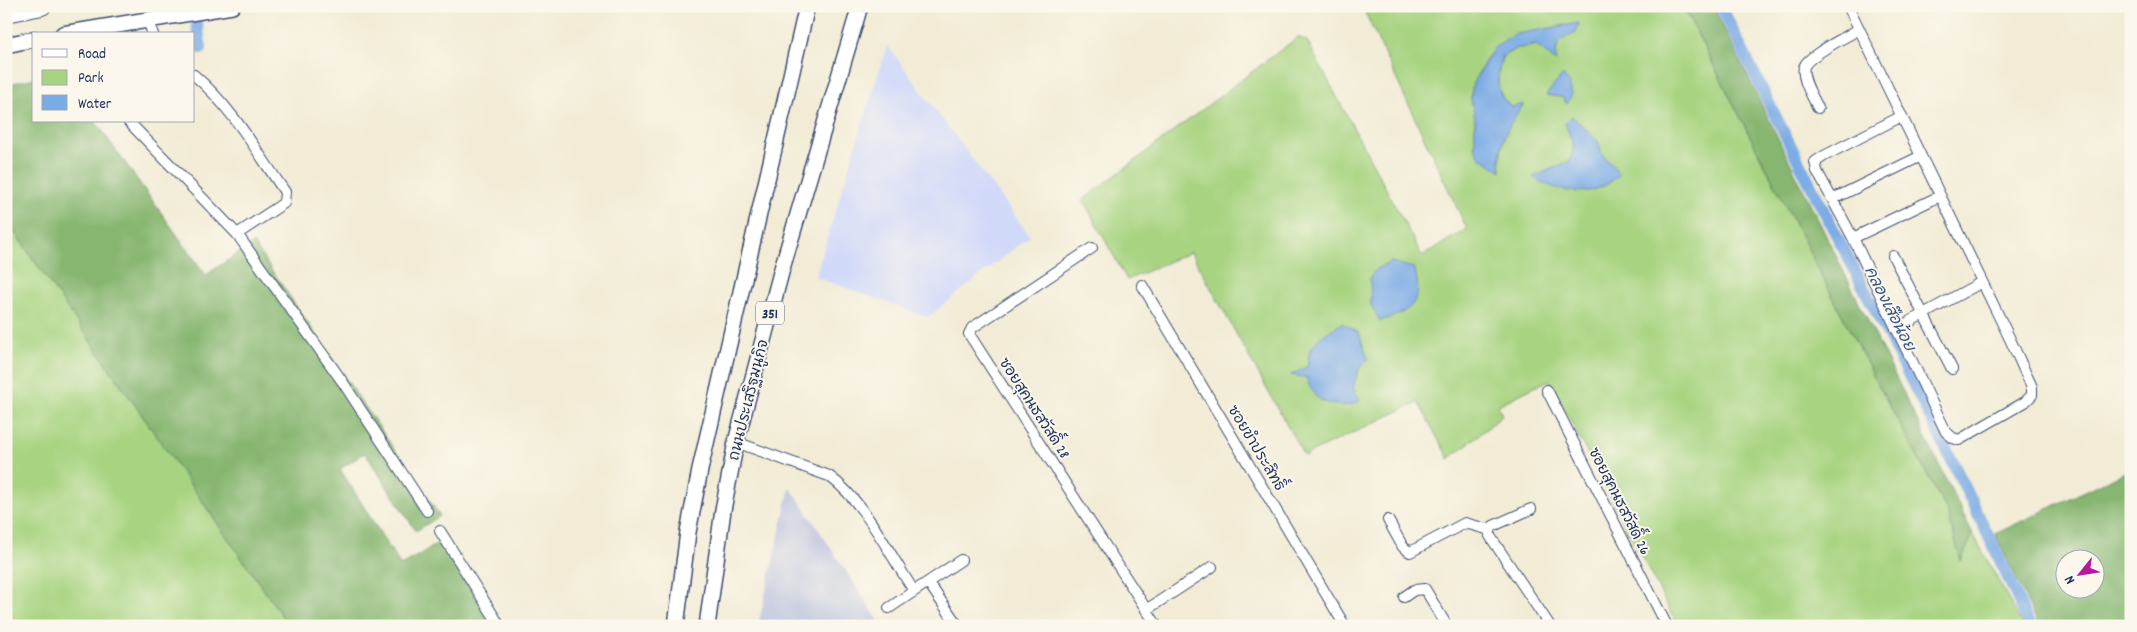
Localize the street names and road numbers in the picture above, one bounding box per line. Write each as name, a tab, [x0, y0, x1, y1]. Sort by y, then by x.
road number: 351	[756, 302, 784, 324]
street label: ถนนประเสริฐมนูกิจ	[724, 338, 776, 463]
street label: ซอยสุคนธสวัสดิ์ 28	[992, 351, 1079, 464]
street label: ซอยขำประสิทธิ์	[1221, 399, 1294, 496]
street label: ซอยสุคนธสวัสดิ์ 26	[1582, 442, 1660, 559]

